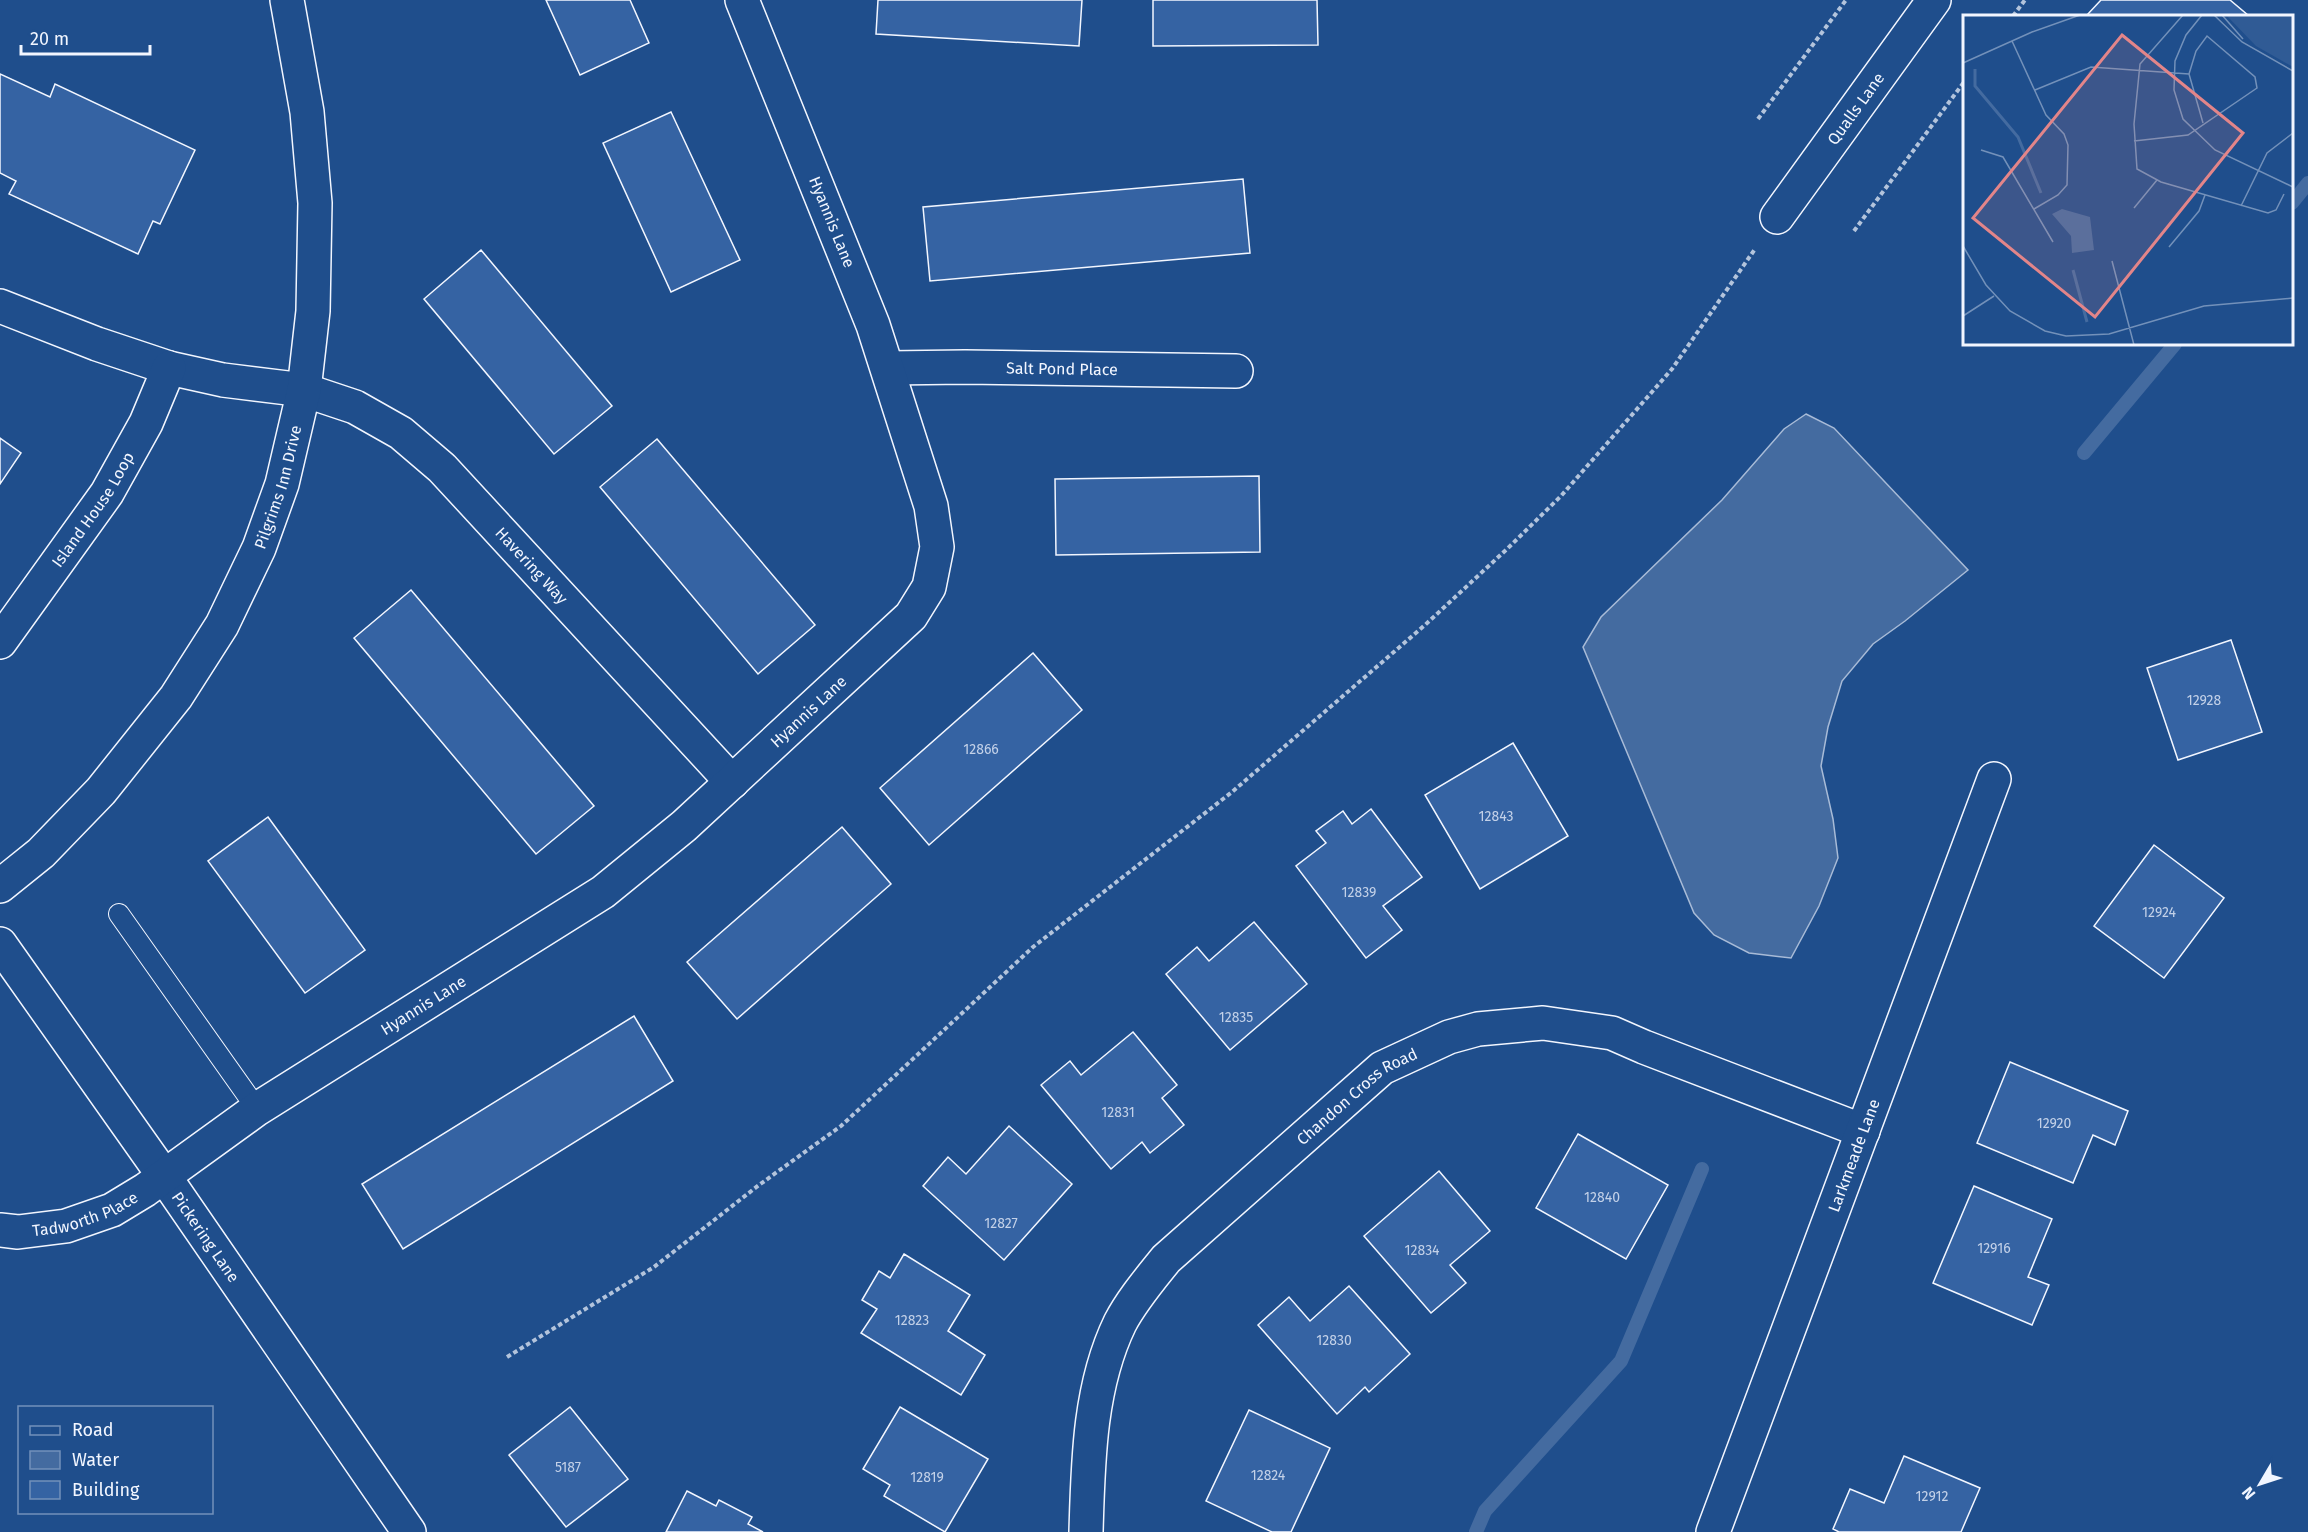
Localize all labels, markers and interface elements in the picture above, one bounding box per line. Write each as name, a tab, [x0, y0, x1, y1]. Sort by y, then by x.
inset map	[1963, 15, 2293, 345]
scale bar	[21, 18, 150, 56]
text: 20 m	[30, 28, 69, 50]
street label: Qualls Lane	[1823, 69, 1888, 148]
street label: Hyannis Lane	[805, 174, 859, 270]
street label: Salt Pond Place	[1006, 358, 1118, 379]
street label: Pilgrims Inn Drive	[250, 423, 305, 551]
street label: Island House Loop	[48, 448, 138, 571]
street label: Havering Way	[492, 523, 572, 608]
street label: Hyannis Lane	[766, 671, 850, 751]
house number: 12928	[2187, 692, 2222, 709]
house number: 12866	[963, 741, 999, 758]
house number: 12843	[1479, 808, 1513, 825]
house number: 12839	[1342, 884, 1376, 901]
house number: 12924	[2142, 904, 2176, 921]
street label: Hyannis Lane	[377, 971, 469, 1039]
house number: 12835	[1219, 1009, 1253, 1026]
street label: Chandon Cross Road	[1293, 1044, 1420, 1149]
street label: Larkmeade Lane	[1824, 1096, 1883, 1215]
house number: 12831	[1101, 1104, 1135, 1121]
house number: 12920	[2037, 1115, 2072, 1132]
street label: Tadworth Place	[31, 1187, 141, 1240]
street label: Pickering Lane	[168, 1188, 244, 1286]
house number: 12840	[1584, 1189, 1620, 1206]
house number: 12827	[984, 1215, 1018, 1232]
house number: 12916	[1977, 1240, 2011, 1257]
house number: 12834	[1404, 1242, 1440, 1259]
house number: 12823	[895, 1312, 929, 1329]
house number: 12830	[1316, 1332, 1352, 1349]
legend	[18, 1406, 213, 1514]
text: Road	[72, 1419, 114, 1441]
text: Water	[72, 1449, 119, 1471]
north arrow	[2230, 1454, 2290, 1514]
house number: 5187	[555, 1459, 581, 1476]
house number: 12824	[1251, 1467, 1286, 1484]
house number: 12819	[910, 1469, 944, 1486]
text: Building	[72, 1479, 140, 1501]
text: N	[2238, 1483, 2259, 1503]
house number: 12912	[1916, 1488, 1949, 1505]

